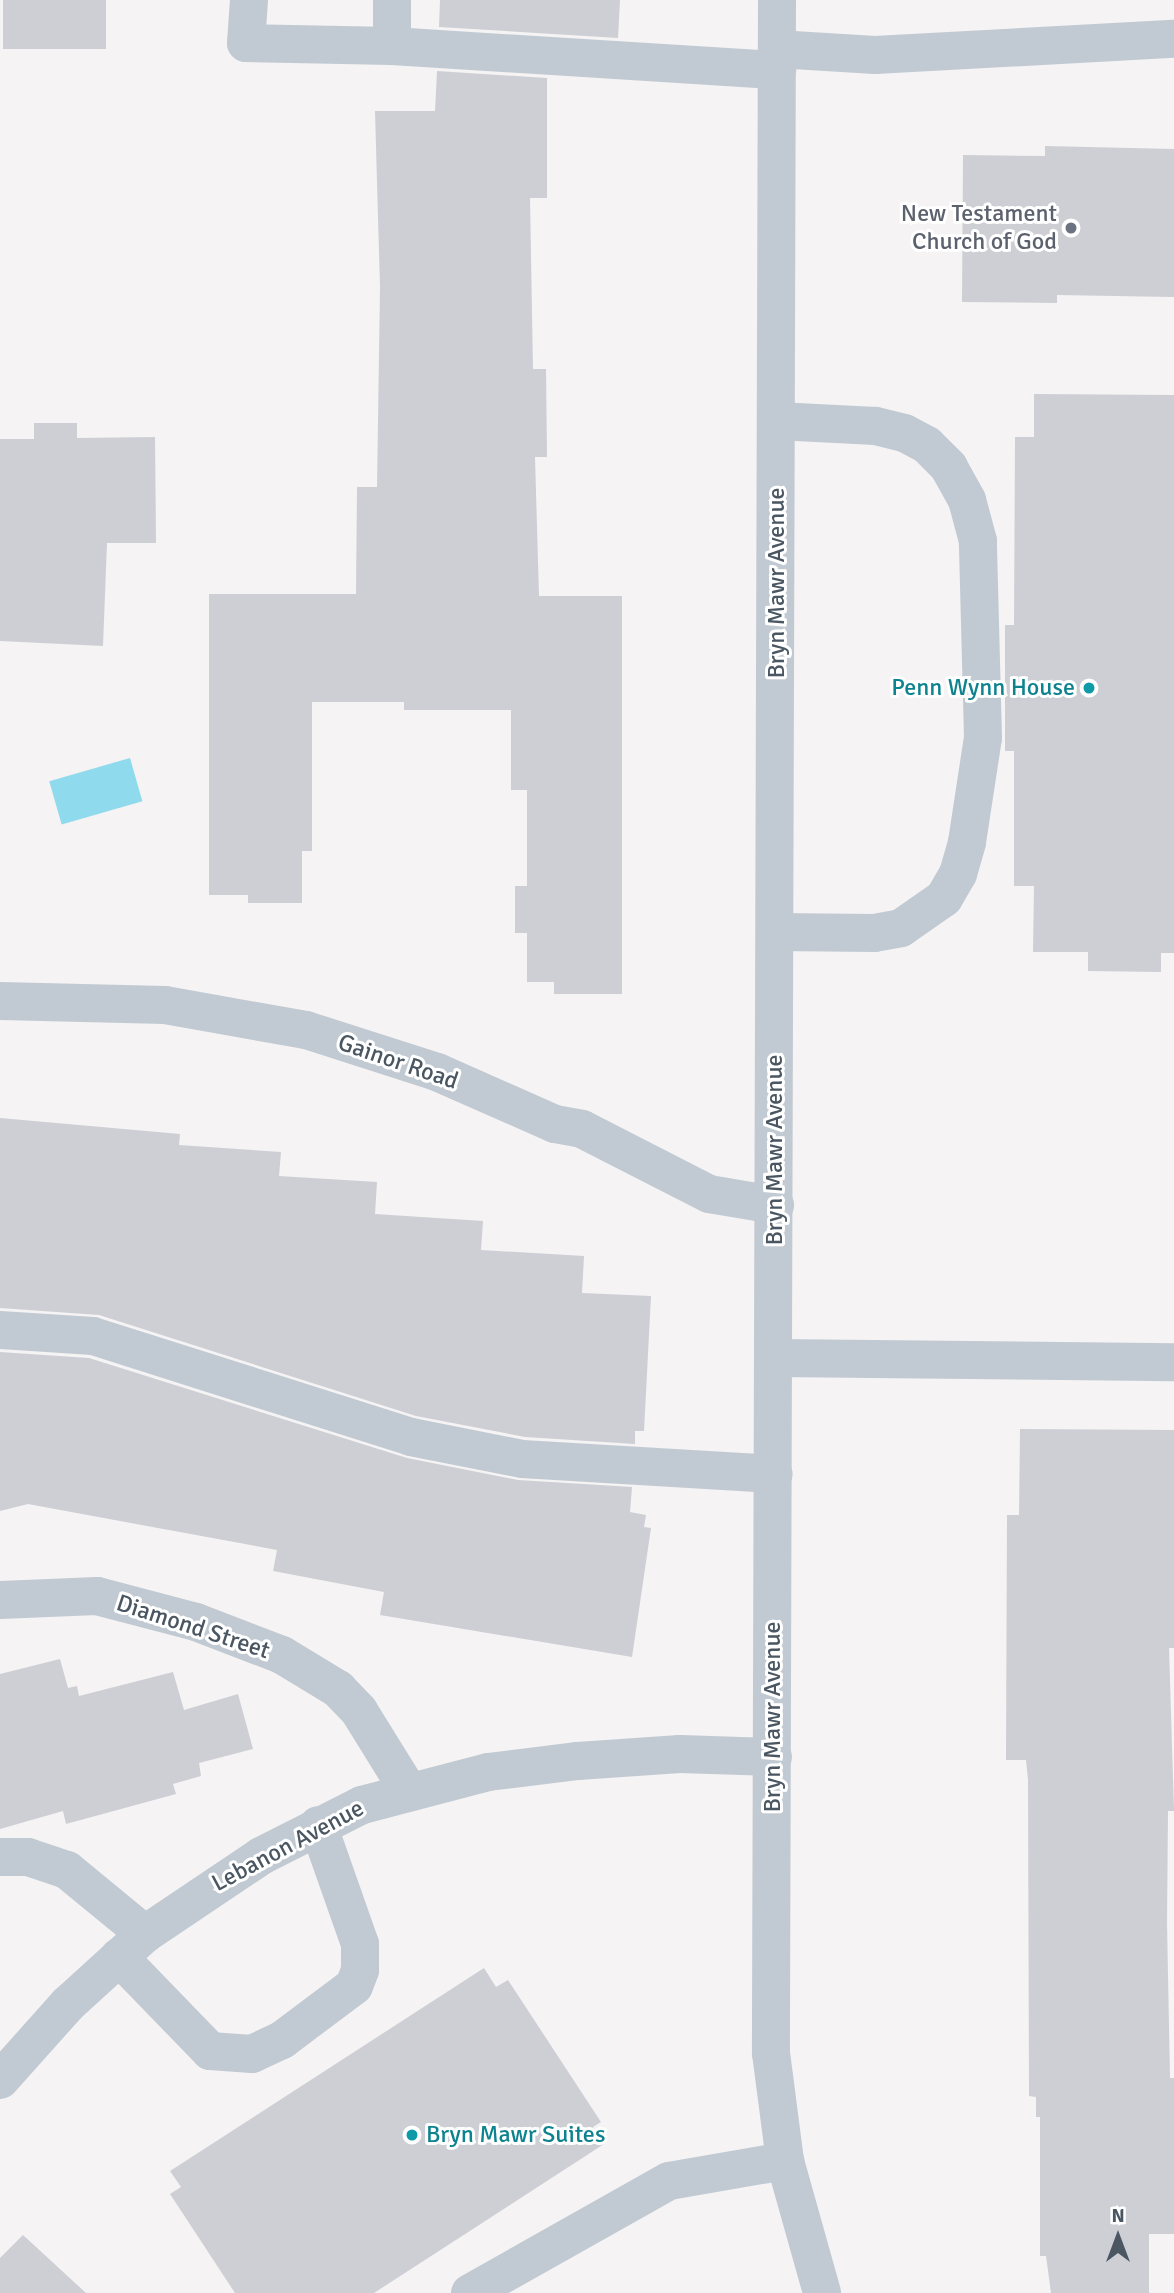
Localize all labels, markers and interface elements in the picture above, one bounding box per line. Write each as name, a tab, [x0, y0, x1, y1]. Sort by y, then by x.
place label: New Testament Church of God	[901, 200, 1057, 256]
marker: New Testament Church of God	[1063, 220, 1079, 236]
street label: Bryn Mawr Avenue	[763, 487, 791, 679]
place label: Penn Wynn House	[891, 674, 1075, 702]
marker: Penn Wynn House	[1081, 680, 1097, 696]
street label: Gainor Road	[334, 1028, 462, 1096]
street label: Bryn Mawr Avenue	[761, 1054, 789, 1246]
street label: Diamond Street	[113, 1589, 273, 1665]
street label: Bryn Mawr Avenue	[759, 1621, 787, 1813]
street label: Lebanon Avenue	[207, 1794, 369, 1898]
place label: Bryn Mawr Suites	[426, 2121, 605, 2149]
marker: Bryn Mawr Suites	[404, 2127, 420, 2143]
north arrow	[1083, 2202, 1153, 2272]
text: N	[1111, 2204, 1125, 2228]

